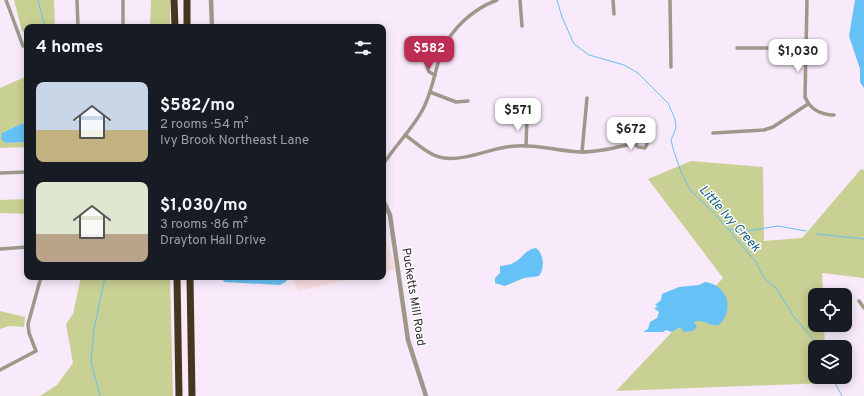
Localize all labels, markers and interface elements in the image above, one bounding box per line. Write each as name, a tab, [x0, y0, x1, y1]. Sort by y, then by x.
pin: $582	[405, 36, 453, 70]
text: 4 homes	[36, 37, 103, 59]
icon: filters	[352, 37, 374, 59]
pin: $1,030	[765, 39, 831, 73]
text: $582	[413, 41, 445, 57]
text: $1,030	[777, 44, 819, 60]
text: $582/mo	[160, 95, 235, 117]
icon: home	[68, 98, 116, 146]
pin: $571	[494, 98, 542, 132]
text: $571	[504, 103, 532, 119]
text: 2 rooms · 54 m²	[160, 117, 249, 133]
pin: $672	[607, 117, 655, 151]
text: $672	[616, 122, 646, 138]
text: Ivy Brook Northeast Lane	[160, 133, 309, 149]
water label: Little Ivy Creek	[695, 182, 763, 256]
text: $1,030/mo	[160, 195, 247, 217]
icon: home	[68, 198, 116, 246]
text: 3 rooms · 86 m²	[160, 217, 248, 233]
text: Drayton Hall Drive	[160, 233, 266, 249]
street label: Pucketts Mill Road	[397, 247, 429, 347]
map controls	[808, 288, 852, 384]
button: locate	[808, 288, 852, 332]
button: layers	[808, 340, 852, 384]

